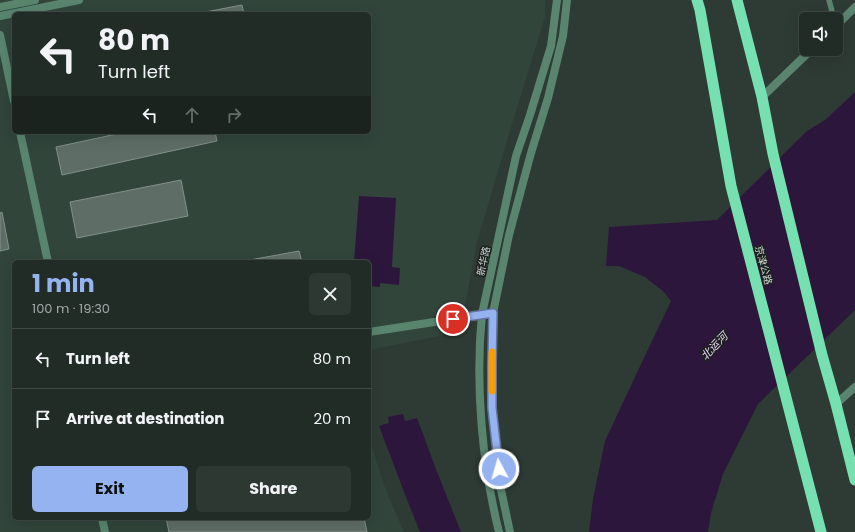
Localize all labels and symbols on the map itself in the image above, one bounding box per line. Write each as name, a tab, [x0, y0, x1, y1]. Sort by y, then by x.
street label: 京津公路	[751, 244, 776, 286]
street label: 新华路	[473, 245, 494, 277]
pin	[436, 302, 470, 336]
water label: 北运河	[697, 327, 733, 363]
position arrow	[478, 448, 520, 490]

